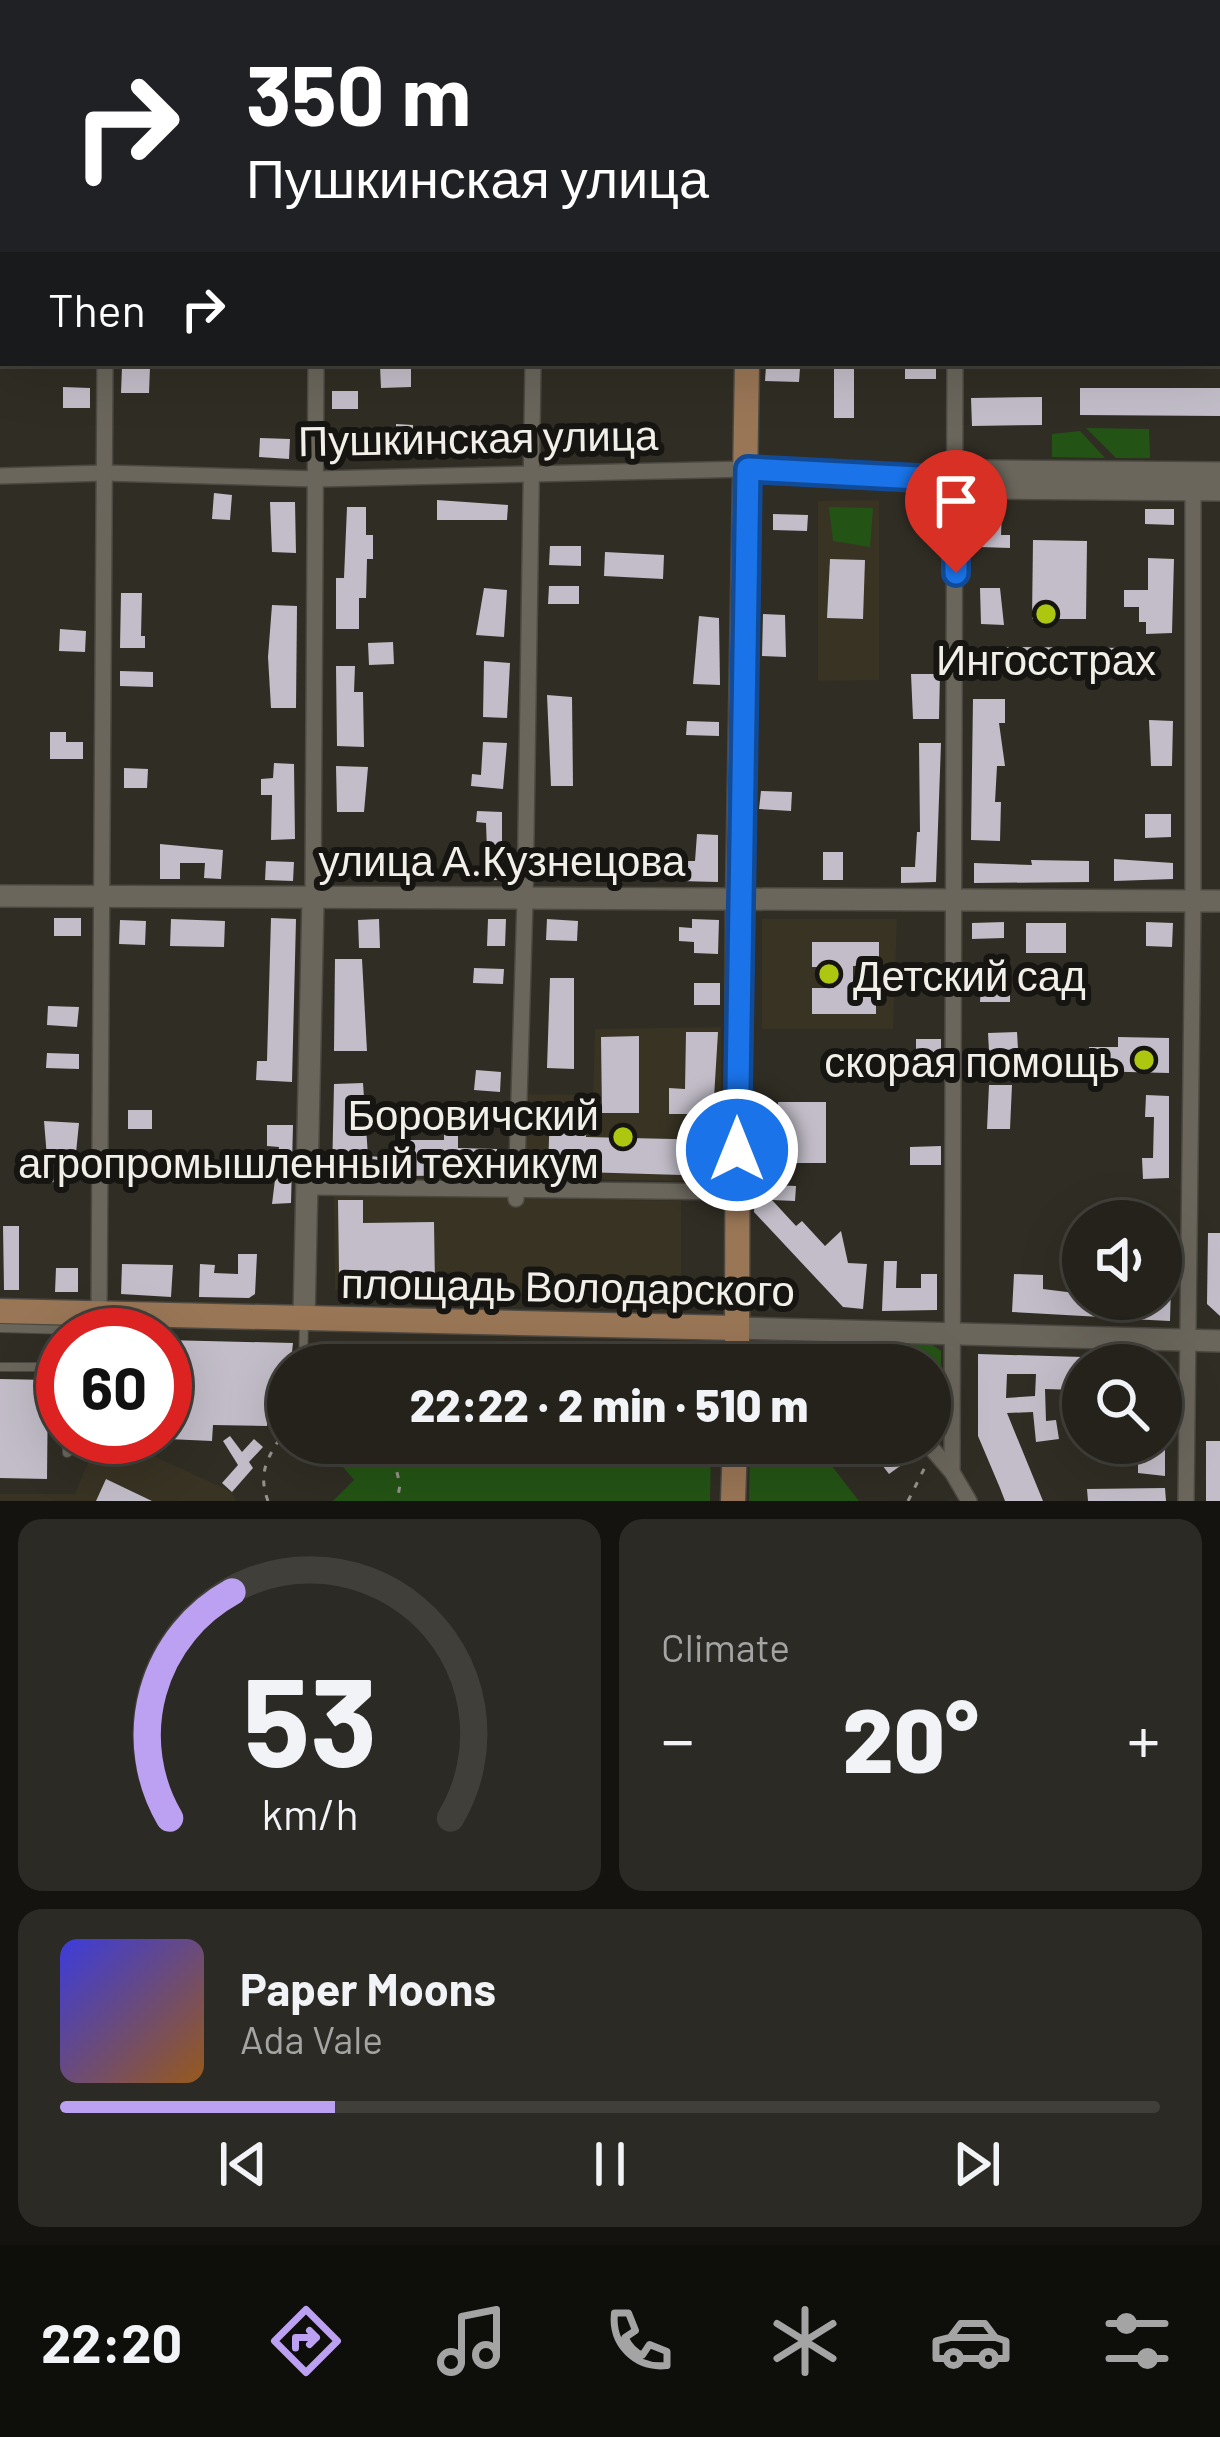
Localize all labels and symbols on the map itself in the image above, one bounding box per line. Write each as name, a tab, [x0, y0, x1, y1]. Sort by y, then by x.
street label: Пушкинская улица	[298, 408, 659, 465]
pin	[905, 450, 1007, 573]
marker: Ингосстрах	[1033, 601, 1059, 627]
place label: Ингосстрах	[936, 633, 1156, 684]
street label: улица А.Кузнецова	[319, 834, 686, 885]
place label: Детский сад	[853, 949, 1086, 1000]
marker: Детский сад	[816, 961, 842, 987]
place label: скорая помощь	[824, 1035, 1120, 1086]
marker: скорая помощь	[1131, 1047, 1157, 1073]
position arrow	[674, 1087, 800, 1213]
place label: Боровичский агропромышленный техникум	[18, 1088, 599, 1187]
marker: Боровичский агропромышленный техникум	[610, 1124, 636, 1150]
street label: площадь Володарского	[341, 1256, 795, 1315]
speed limit sign: 60	[36, 1308, 192, 1464]

